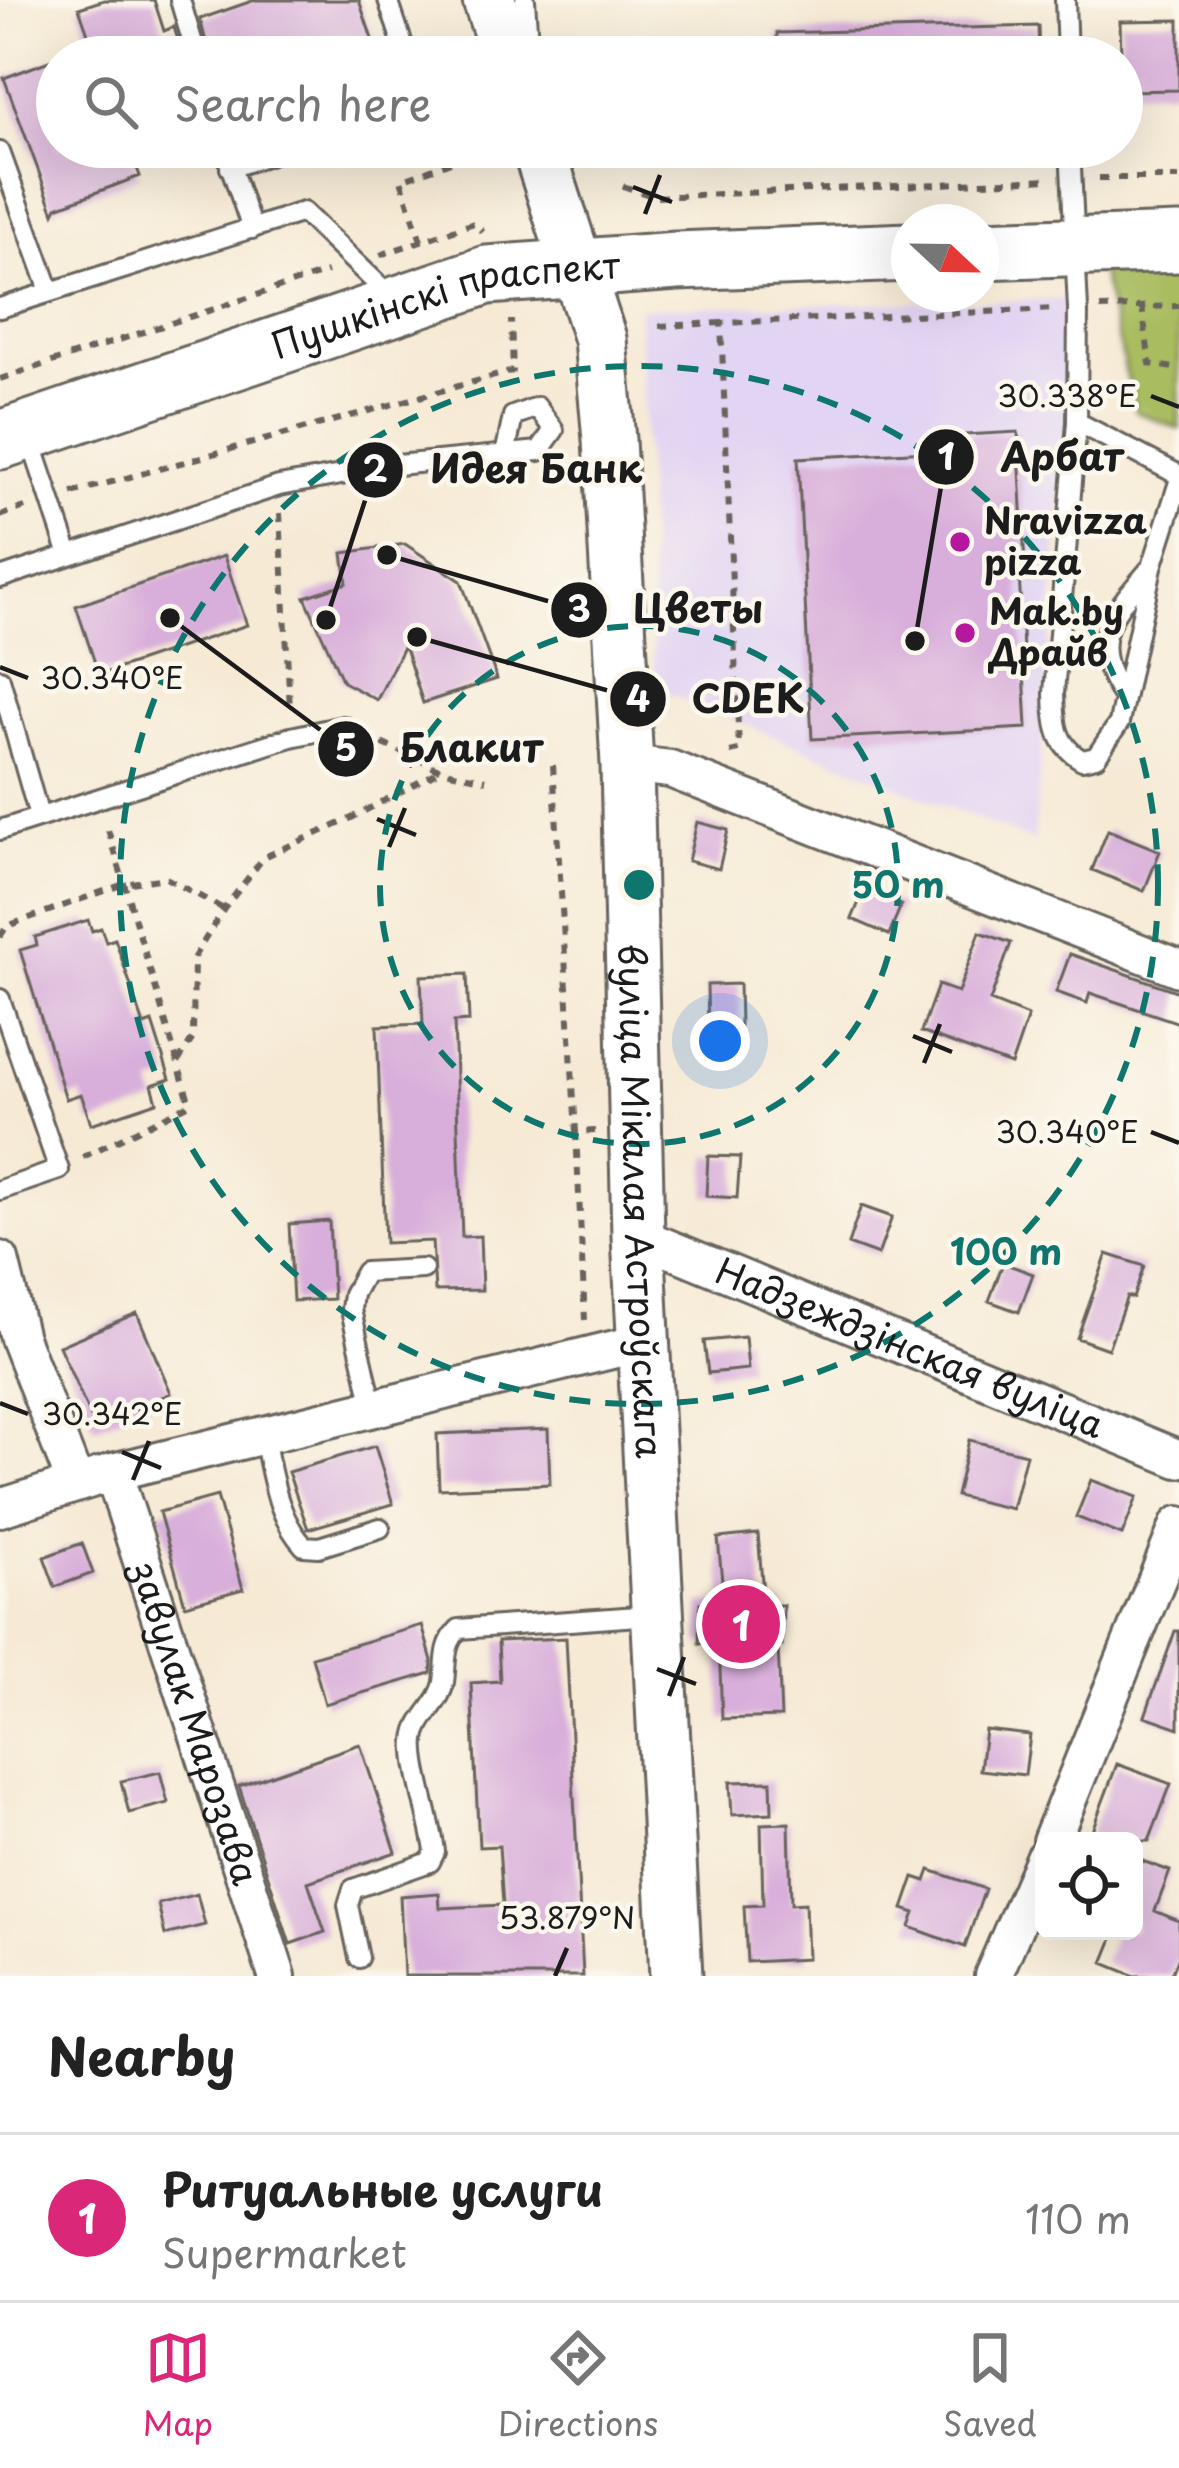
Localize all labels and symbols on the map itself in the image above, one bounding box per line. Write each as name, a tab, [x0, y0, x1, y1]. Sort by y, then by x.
north arrow	[891, 204, 999, 312]
street label: Пушкінскі праспект	[264, 236, 622, 371]
text: 30.338°E	[997, 372, 1137, 417]
callout: Арбат	[916, 420, 1147, 495]
text: Арбат	[1000, 425, 1125, 484]
text: 1	[937, 428, 955, 482]
callout: Идея Банк	[345, 432, 666, 507]
text: Идея Банк	[430, 437, 643, 496]
text: 2	[362, 440, 388, 494]
place label: Nravizza pizza	[984, 492, 1148, 587]
marker: Nravizza pizza	[947, 529, 973, 555]
callout: Цветы	[549, 572, 787, 647]
text: Цветы	[633, 577, 763, 636]
text: 3	[567, 580, 591, 634]
place label: Маk.by Драйв	[987, 583, 1124, 678]
marker: Маk.by Драйв	[952, 620, 978, 646]
text: 30.340°E	[41, 654, 183, 699]
callout: CDEK	[608, 662, 829, 737]
text: CDEK	[692, 667, 804, 726]
text: 4	[626, 670, 650, 724]
callout: Блакит	[316, 711, 567, 786]
text: Блакит	[399, 716, 545, 775]
text: 5	[334, 719, 358, 773]
text: 50 m	[851, 856, 945, 910]
centre of rings	[618, 864, 660, 906]
street label: вуліца Мікалая Астроўскага	[606, 943, 678, 1460]
your location	[690, 1011, 750, 1071]
text: 30.340°E	[996, 1108, 1138, 1153]
text: 100 m	[950, 1223, 1062, 1277]
street label: Надзеждзінская вуліца	[708, 1242, 1113, 1450]
text: 30.342°E	[42, 1390, 182, 1435]
street label: завулак Марозава	[118, 1553, 275, 1891]
pin: 1	[702, 1579, 780, 1669]
text: 53.879°N	[499, 1894, 635, 1939]

